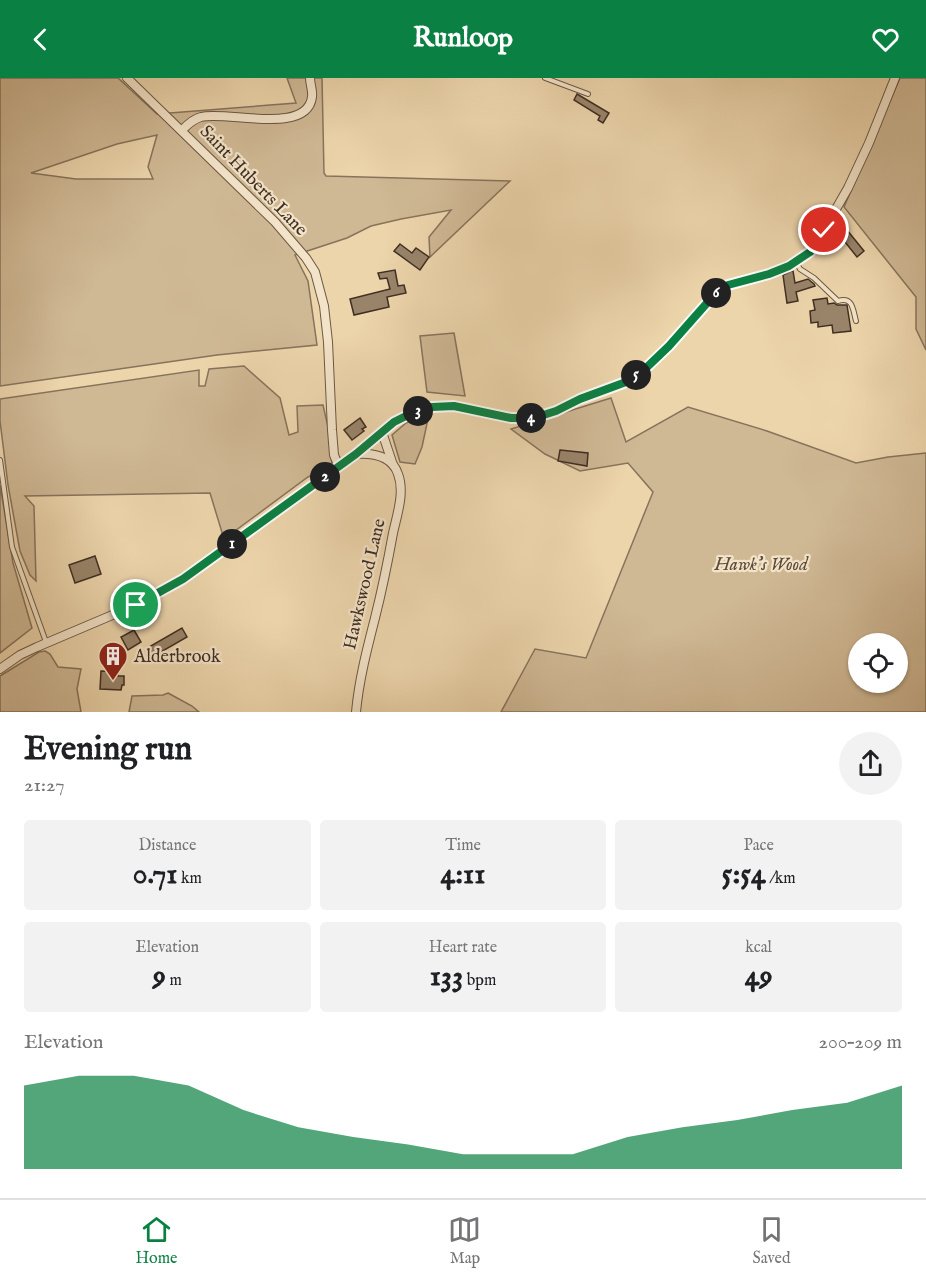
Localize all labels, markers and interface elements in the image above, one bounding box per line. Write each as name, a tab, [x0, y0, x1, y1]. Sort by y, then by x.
text: Runloop	[413, 22, 513, 56]
icon: back	[24, 23, 57, 56]
icon: heart	[869, 23, 902, 56]
street label: Saint Huberts Lane	[194, 121, 312, 241]
pin	[798, 204, 849, 255]
icon: check	[807, 213, 840, 246]
pin: 6	[701, 278, 731, 308]
text: 6	[713, 283, 719, 303]
pin: 5	[621, 360, 651, 390]
text: 5	[633, 365, 639, 385]
pin: 3	[403, 396, 433, 426]
text: 3	[415, 401, 421, 421]
pin: 4	[516, 403, 546, 433]
text: 4	[527, 408, 535, 428]
pin: 2	[310, 462, 340, 492]
text: 2	[321, 467, 329, 487]
street label: Hawkswood Lane	[339, 517, 392, 652]
pin: 1	[217, 529, 247, 559]
text: 1	[229, 534, 235, 554]
park label: Hawk's Wood	[713, 554, 809, 577]
pin	[110, 579, 161, 630]
icon: arrive	[119, 588, 152, 621]
map controls	[848, 633, 908, 693]
button: locate	[848, 633, 908, 693]
building icon: Alderbrook	[97, 640, 129, 682]
place label: Alderbrook	[133, 646, 221, 669]
text: Evening run	[24, 729, 192, 771]
button: share	[839, 732, 902, 795]
text: 21:27	[24, 773, 65, 798]
text: Distance	[138, 836, 196, 856]
text: Time	[445, 836, 481, 856]
text: Pace	[744, 836, 774, 856]
text: 0.71	[133, 856, 178, 894]
text: 4:11	[441, 856, 485, 894]
text: 5:54	[722, 856, 766, 894]
text: km	[178, 869, 202, 889]
text: /km	[766, 869, 796, 889]
text: Elevation	[136, 938, 199, 958]
text: Heart rate	[429, 938, 497, 958]
text: kcal	[745, 938, 772, 958]
text: 9	[153, 958, 166, 996]
text: 133	[430, 958, 463, 996]
text: 49	[745, 958, 773, 996]
text: m	[166, 971, 182, 991]
text: bpm	[463, 971, 496, 991]
text: Elevation	[24, 1030, 103, 1055]
text: 200–209 m	[819, 1030, 902, 1055]
tab: Home	[136, 1213, 177, 1269]
tab: Map	[448, 1213, 481, 1269]
tab: Saved	[753, 1213, 790, 1269]

